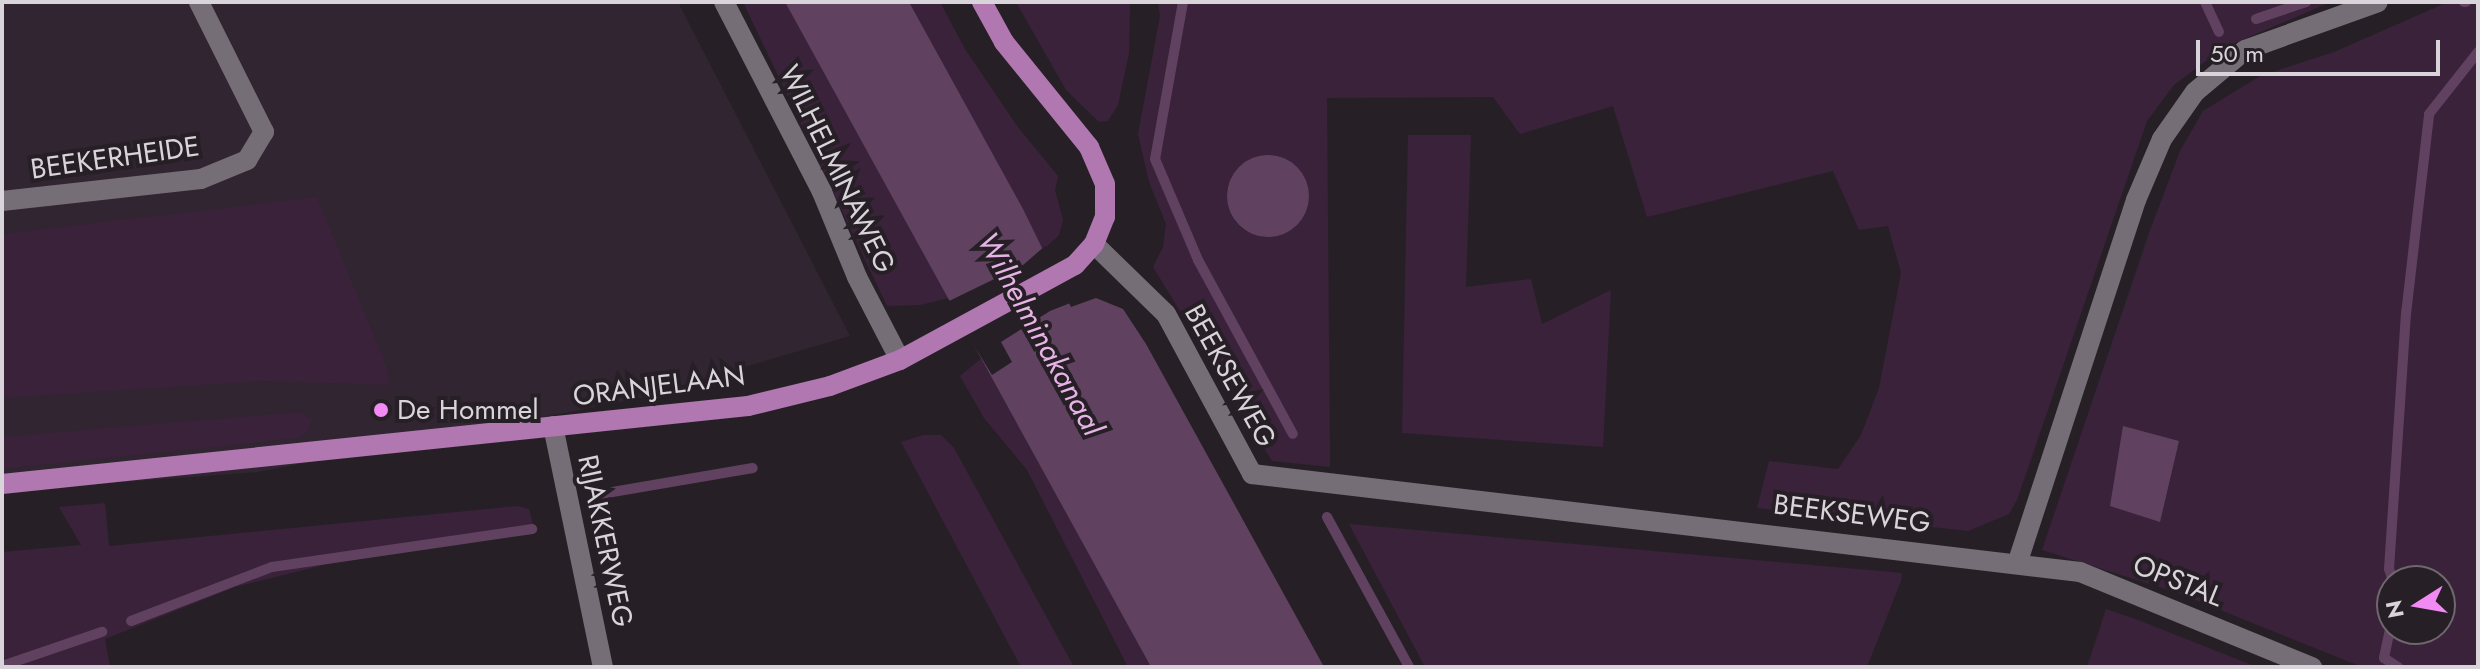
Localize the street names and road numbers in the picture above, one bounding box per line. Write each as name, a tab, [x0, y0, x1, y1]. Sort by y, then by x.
street label: WILHELMINAWEG	[772, 60, 902, 278]
street label: BEEKERHEIDE	[28, 130, 202, 186]
street label: BEEKSEWEG	[1177, 299, 1283, 453]
street label: ORANJELAAN	[571, 359, 747, 413]
street label: RIJAKKERWEG	[570, 452, 640, 630]
street label: BEEKSEWEG	[1772, 488, 1932, 540]
street label: OPSTAL	[2128, 548, 2228, 614]

